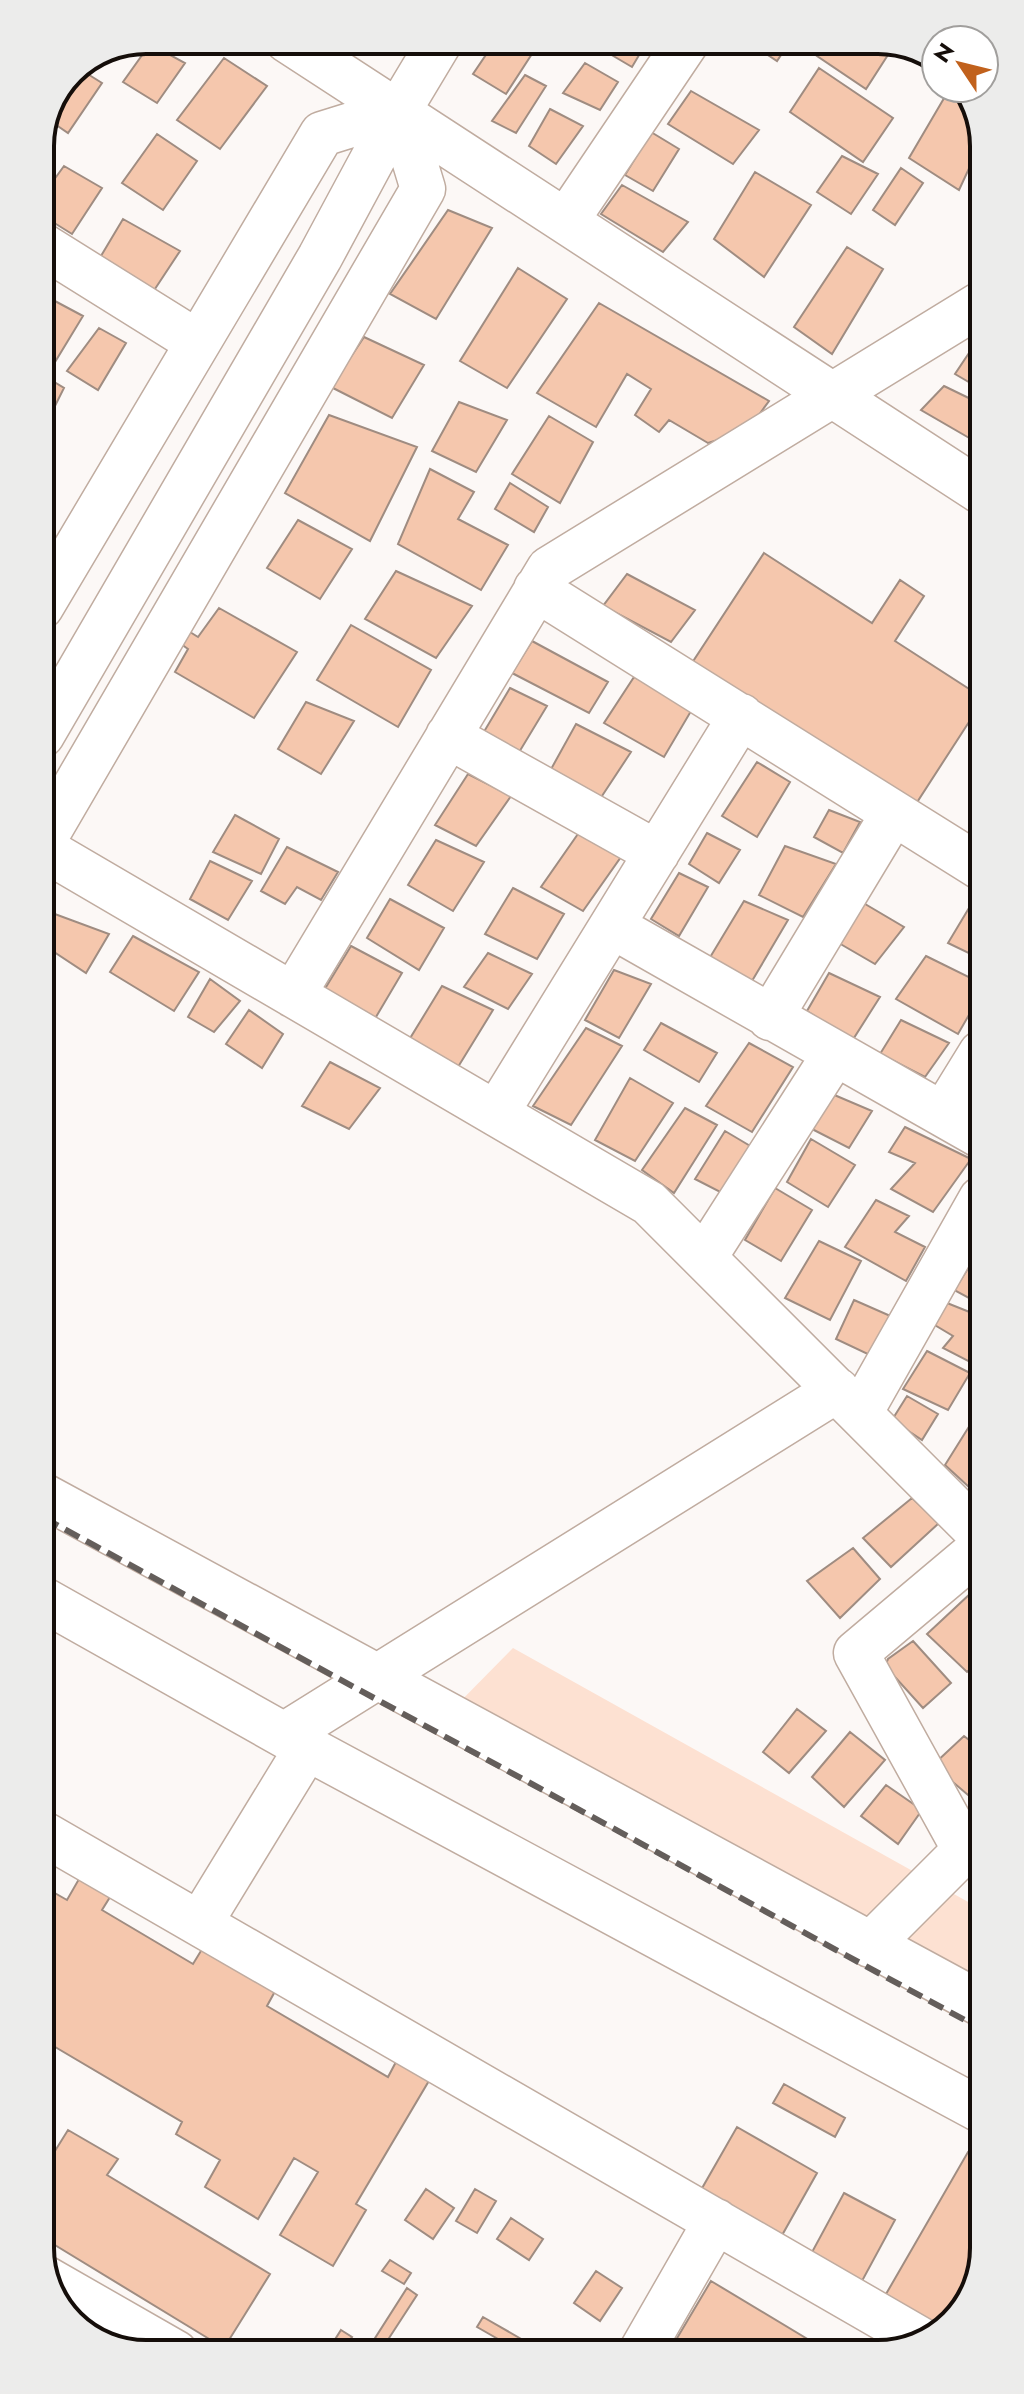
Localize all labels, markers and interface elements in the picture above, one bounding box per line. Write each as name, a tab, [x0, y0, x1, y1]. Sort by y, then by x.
north arrow	[920, 24, 1000, 104]
text: N	[926, 36, 962, 69]

